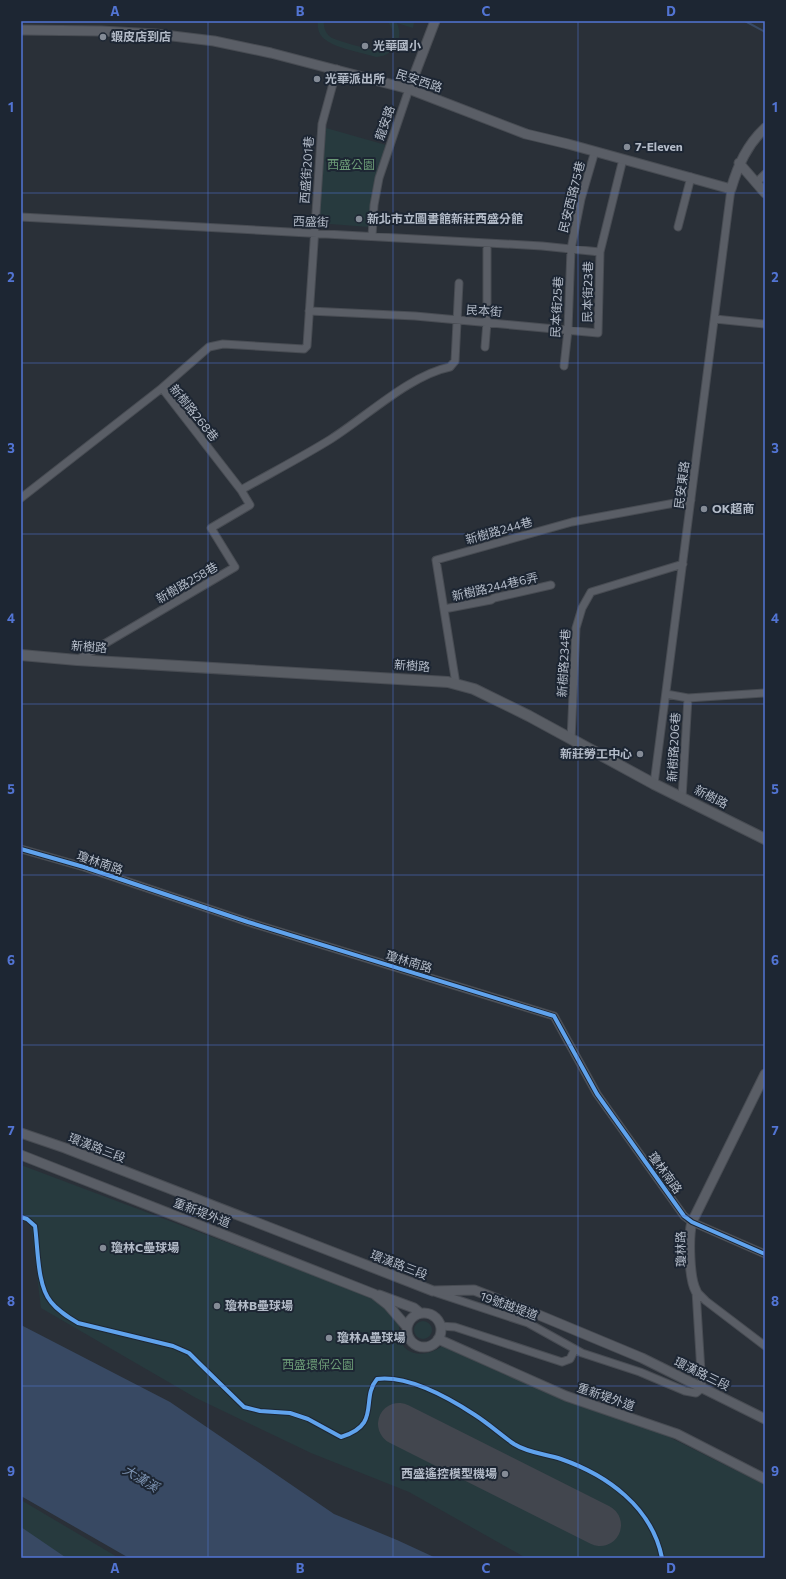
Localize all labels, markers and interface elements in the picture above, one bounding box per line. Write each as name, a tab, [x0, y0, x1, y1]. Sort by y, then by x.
text: A	[110, 3, 120, 19]
text: B	[296, 3, 305, 19]
text: C	[482, 3, 491, 19]
text: D	[666, 3, 676, 19]
place label: 蝦皮店到店	[111, 29, 171, 43]
marker: 蝦皮店到店	[98, 32, 108, 42]
place label: 光華國小	[373, 38, 421, 52]
marker: 光華國小	[360, 41, 370, 51]
street label: 民安西路	[394, 66, 444, 94]
place label: 光華派出所	[325, 71, 385, 85]
marker: 光華派出所	[312, 74, 322, 84]
text: 1	[8, 99, 14, 115]
text: 1	[772, 99, 778, 115]
street label: 龍安路	[372, 103, 397, 142]
street label: 西盛街201巷	[297, 136, 315, 204]
place label: 7-Eleven	[635, 139, 683, 153]
marker: 7-Eleven	[622, 142, 632, 152]
park label: 西盛公園	[327, 157, 375, 171]
street label: 民安西路75巷	[555, 160, 587, 234]
place label: 新北市立圖書館新莊西盛分館	[367, 211, 523, 225]
street label: 西盛街	[293, 213, 329, 229]
marker: 新北市立圖書館新莊西盛分館	[354, 214, 364, 224]
street label: 民本街23巷	[579, 261, 595, 323]
text: 2	[7, 269, 15, 285]
text: 2	[771, 269, 779, 285]
street label: 民本街25巷	[547, 276, 565, 338]
street label: 民本街	[466, 302, 503, 318]
street label: 新樹路268巷	[168, 381, 222, 444]
text: 3	[7, 440, 15, 456]
text: 3	[771, 440, 779, 456]
street label: 民安東路	[671, 460, 691, 510]
place label: OK超商	[712, 501, 754, 515]
marker: OK超商	[699, 504, 709, 514]
street label: 新樹路244巷	[464, 514, 534, 546]
street label: 新樹路258巷	[153, 559, 220, 605]
street label: 新樹路244巷6弄	[450, 569, 539, 603]
text: 4	[7, 610, 15, 626]
text: 4	[771, 610, 779, 626]
street label: 新樹路234巷	[554, 628, 572, 698]
street label: 新樹路	[71, 638, 108, 654]
street label: 新樹路	[394, 657, 431, 673]
street label: 新樹路206巷	[664, 712, 682, 782]
place label: 新莊勞工中心	[560, 746, 632, 760]
marker: 新莊勞工中心	[635, 749, 645, 759]
text: 5	[7, 781, 15, 797]
text: 5	[771, 781, 779, 797]
street label: 新樹路	[692, 782, 731, 811]
street label: 瓊林南路	[75, 848, 125, 876]
street label: 瓊林南路	[384, 947, 434, 975]
text: 6	[7, 952, 15, 968]
text: 6	[771, 952, 779, 968]
text: 7	[7, 1122, 15, 1138]
text: 7	[771, 1122, 779, 1138]
street label: 環漢路三段	[67, 1130, 128, 1164]
street label: 瓊林南路	[646, 1149, 686, 1196]
street label: 重新堤外道	[172, 1195, 233, 1229]
street label: 瓊林路	[673, 1231, 687, 1267]
place label: 瓊林C壘球場	[111, 1240, 179, 1254]
marker: 瓊林C壘球場	[98, 1243, 108, 1253]
street label: 環漢路三段	[369, 1247, 430, 1281]
street label: 19號越堤道	[479, 1288, 540, 1322]
text: 8	[7, 1293, 15, 1309]
text: 8	[771, 1293, 779, 1309]
place label: 瓊林B壘球場	[225, 1298, 293, 1312]
marker: 瓊林B壘球場	[212, 1301, 222, 1311]
place label: 瓊林A壘球場	[337, 1330, 406, 1344]
marker: 瓊林A壘球場	[324, 1333, 334, 1343]
street label: 環漢路三段	[672, 1354, 732, 1393]
park label: 西盛環保公園	[282, 1357, 354, 1371]
street label: 重新堤外道	[576, 1380, 637, 1412]
water label: 大漢溪	[120, 1461, 164, 1496]
text: 9	[7, 1463, 15, 1479]
text: 9	[771, 1463, 779, 1479]
place label: 西盛遙控模型機場	[401, 1466, 497, 1480]
marker: 西盛遙控模型機場	[500, 1469, 510, 1479]
text: A	[110, 1560, 120, 1576]
text: B	[296, 1560, 305, 1576]
text: C	[482, 1560, 491, 1576]
text: D	[666, 1560, 676, 1576]

